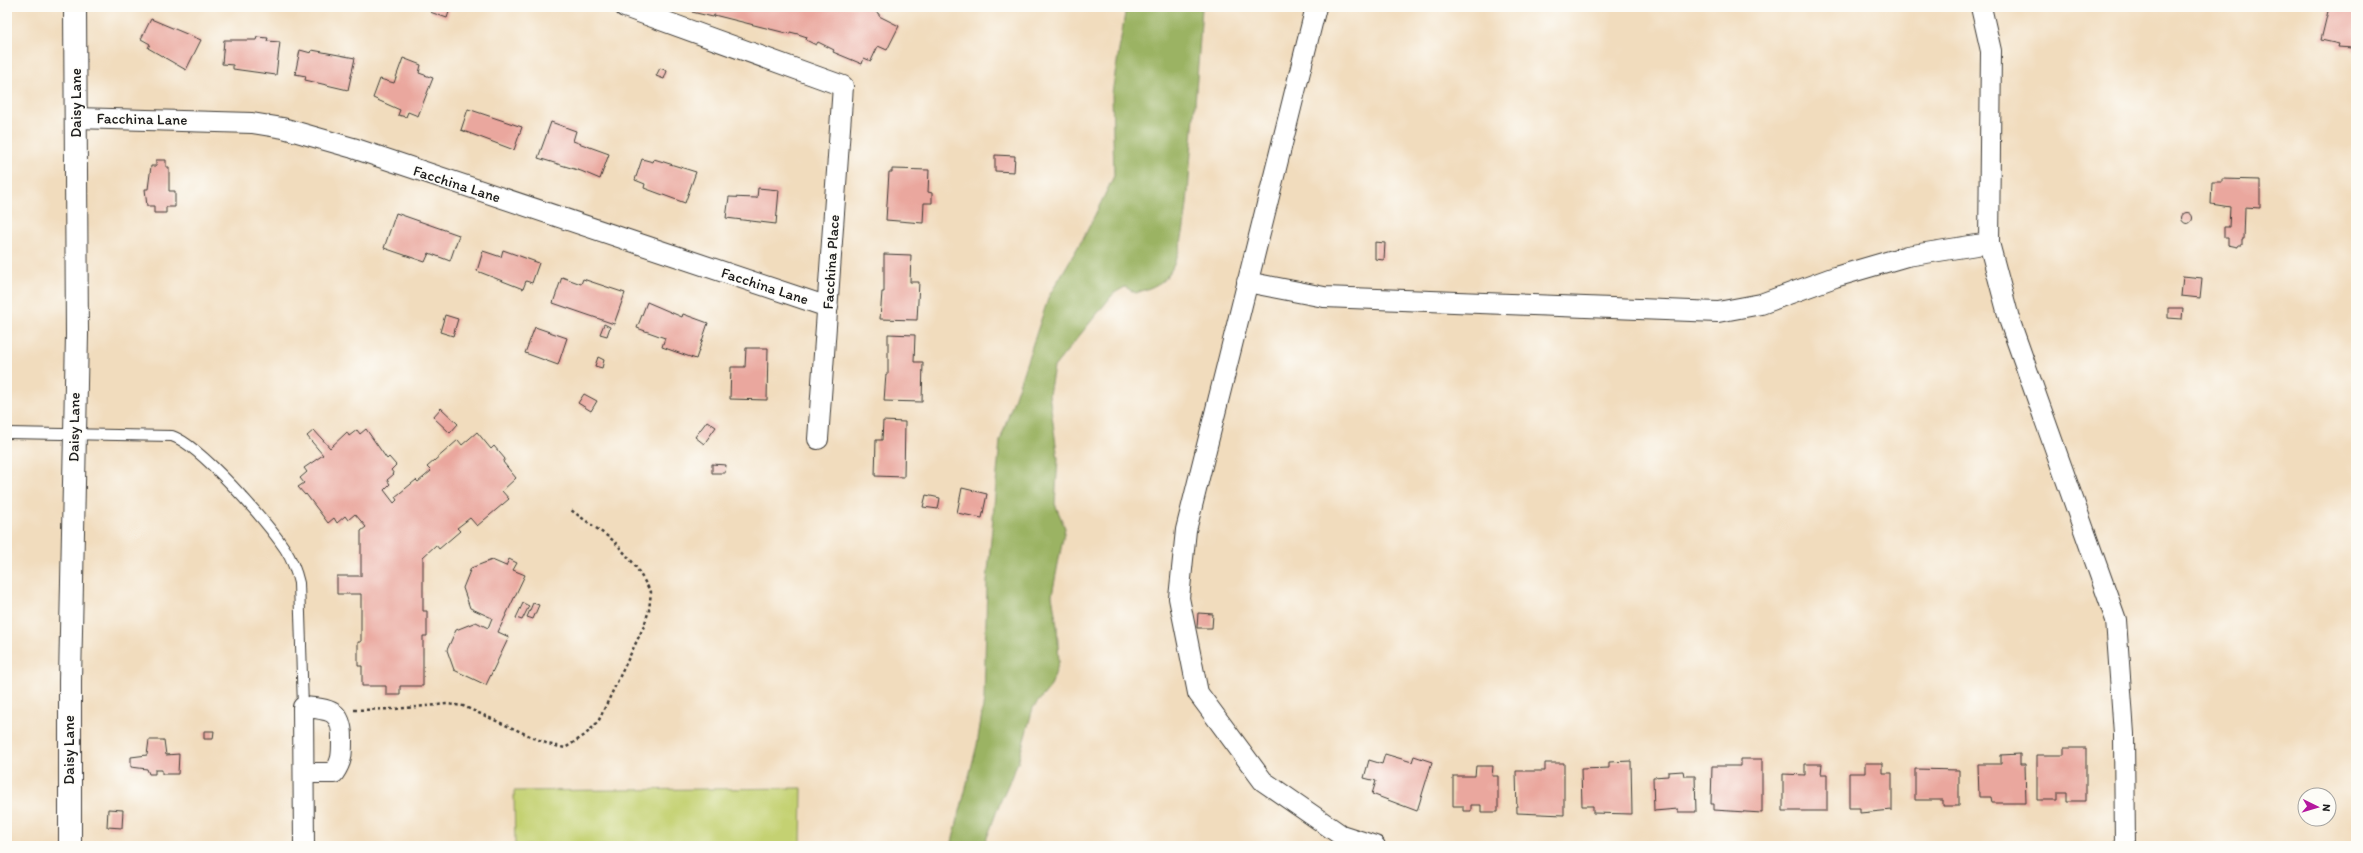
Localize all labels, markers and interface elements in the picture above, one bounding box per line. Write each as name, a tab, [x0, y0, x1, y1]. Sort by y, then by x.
street label: Daisy Lane	[67, 68, 85, 138]
street label: Facchina Lane	[96, 109, 188, 129]
street label: Facchina Lane	[411, 161, 503, 207]
street label: Facchina Place	[819, 214, 843, 310]
street label: Facchina Lane	[719, 263, 811, 309]
street label: Daisy Lane	[64, 392, 84, 462]
street label: Daisy Lane	[60, 715, 78, 785]
north arrow	[2297, 787, 2337, 827]
text: N	[2320, 804, 2333, 812]

